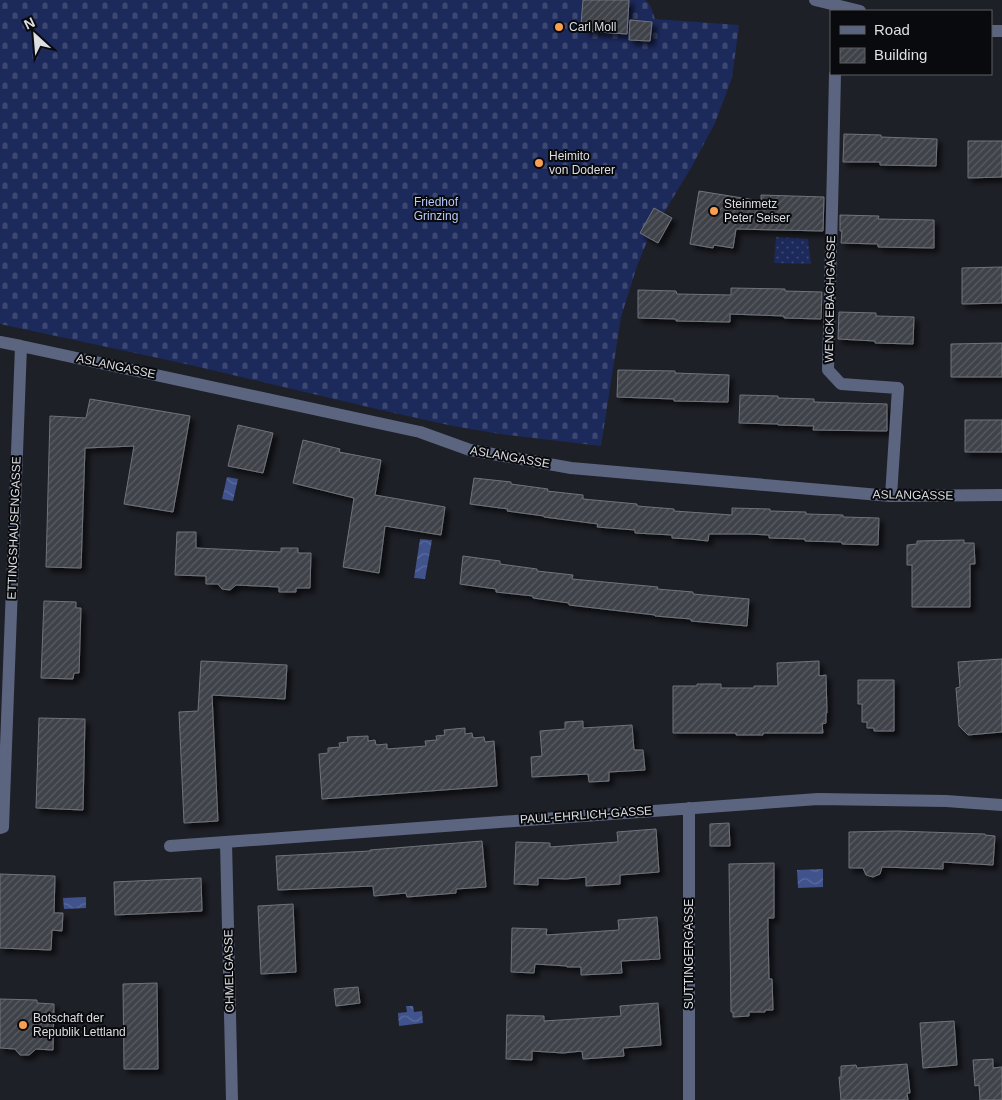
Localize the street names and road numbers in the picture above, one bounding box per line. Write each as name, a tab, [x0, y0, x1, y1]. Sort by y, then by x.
street label: WENCKEBACHGASSE	[822, 235, 838, 363]
street label: ASLANGASSE	[75, 351, 157, 381]
street label: ASLANGASSE	[469, 443, 551, 471]
street label: ETTINGSHAUSENGASSE	[5, 456, 23, 600]
street label: ASLANGASSE	[873, 487, 953, 503]
street label: PAUL-EHRLICH-GASSE	[519, 803, 653, 827]
street label: SUTTINGERGASSE	[682, 899, 696, 1009]
street label: CHMELGASSE	[221, 929, 237, 1013]

